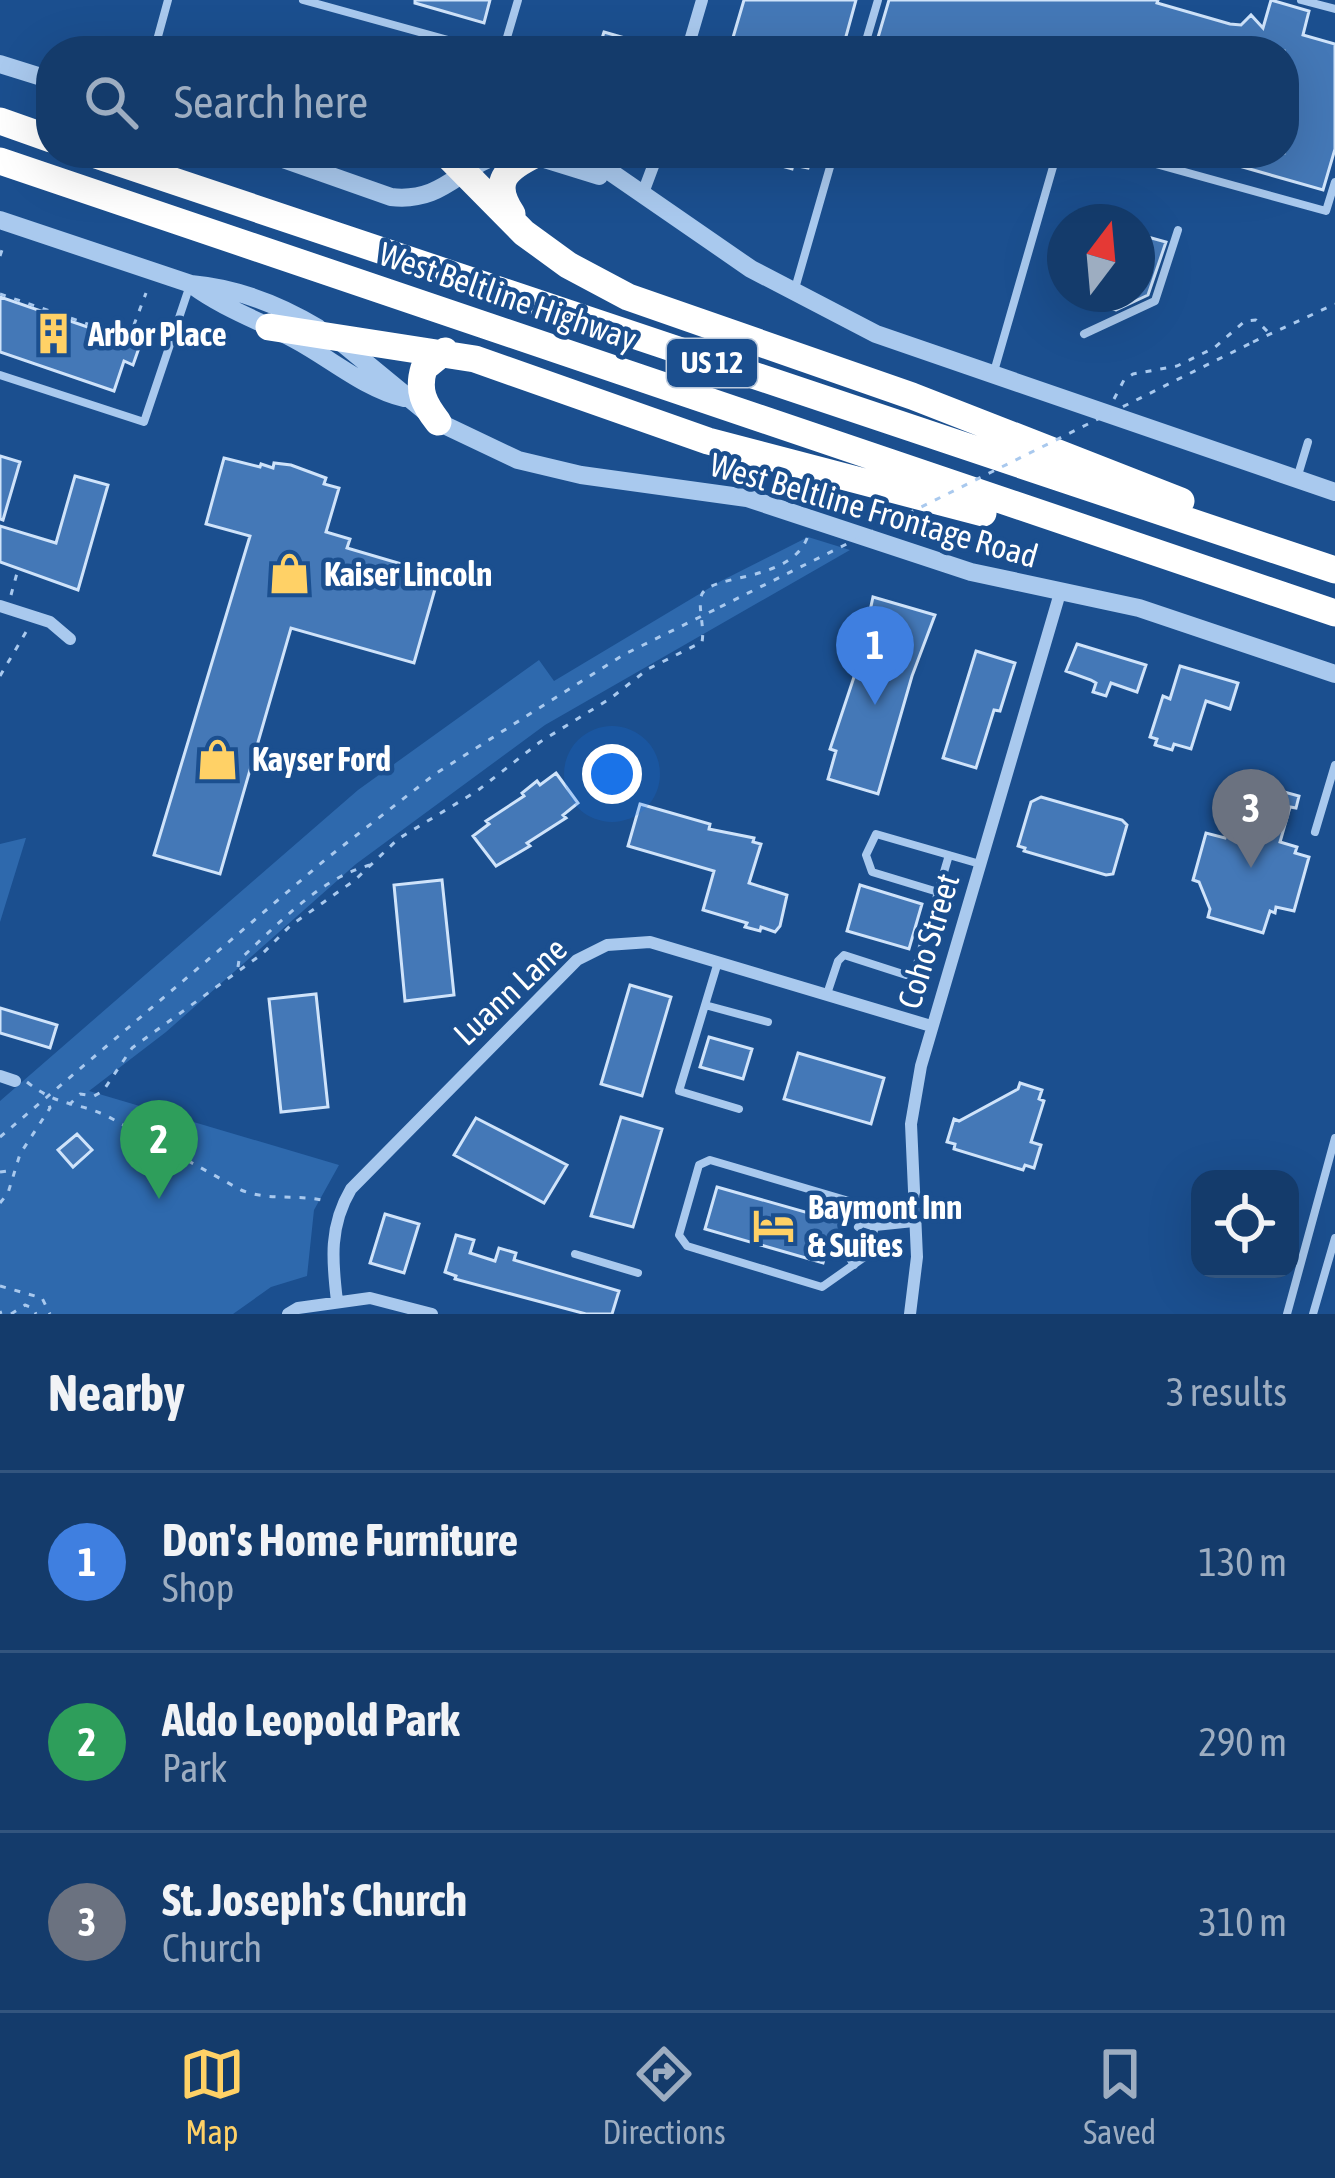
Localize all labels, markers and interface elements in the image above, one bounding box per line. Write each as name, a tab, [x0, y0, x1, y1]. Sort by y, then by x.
search box	[36, 36, 1299, 168]
icon: search	[78, 69, 144, 135]
text: Search here	[174, 76, 368, 128]
north arrow	[1047, 204, 1155, 312]
street label: West Beltline Highway	[374, 234, 642, 358]
building icon: Arbor Place	[31, 311, 77, 357]
place label: Arbor Place	[87, 315, 227, 353]
road number: US 12	[667, 339, 757, 387]
street label: West Beltline Frontage Road	[706, 445, 1042, 575]
shop icon: Kaiser Lincoln	[267, 551, 313, 597]
place label: Kaiser Lincoln	[324, 555, 492, 593]
pin: 1	[836, 606, 914, 705]
shop icon: Kayser Ford	[195, 736, 241, 782]
place label: Kayser Ford	[252, 740, 391, 778]
your location	[582, 744, 642, 804]
pin: 3	[1212, 769, 1290, 868]
street label: Coho Street	[890, 869, 966, 1013]
street label: Luann Lane	[446, 929, 574, 1053]
pin: 2	[120, 1100, 198, 1199]
map controls	[1191, 1170, 1299, 1278]
button: locate	[1191, 1170, 1299, 1278]
place label: Baymont Inn & Suites	[808, 1188, 962, 1264]
hotel icon: Baymont Inn & Suites	[751, 1203, 797, 1249]
text: Nearby	[48, 1363, 185, 1422]
text: 3 results	[1166, 1370, 1287, 1414]
text: Don's Home Furniture	[162, 1514, 518, 1566]
text: 1	[78, 1540, 96, 1584]
text: 130 m	[1199, 1540, 1287, 1584]
text: Shop	[162, 1566, 234, 1610]
text: Aldo Leopold Park	[162, 1694, 460, 1746]
text: 2	[78, 1720, 96, 1764]
text: 290 m	[1199, 1720, 1287, 1764]
text: Park	[162, 1746, 227, 1790]
text: St. Joseph's Church	[162, 1874, 467, 1926]
text: 3	[78, 1900, 96, 1944]
text: 310 m	[1199, 1900, 1287, 1944]
text: Church	[162, 1926, 262, 1970]
tab: Map	[179, 2041, 245, 2151]
tab: Directions	[602, 2041, 726, 2151]
tab: Saved	[1083, 2041, 1156, 2151]

